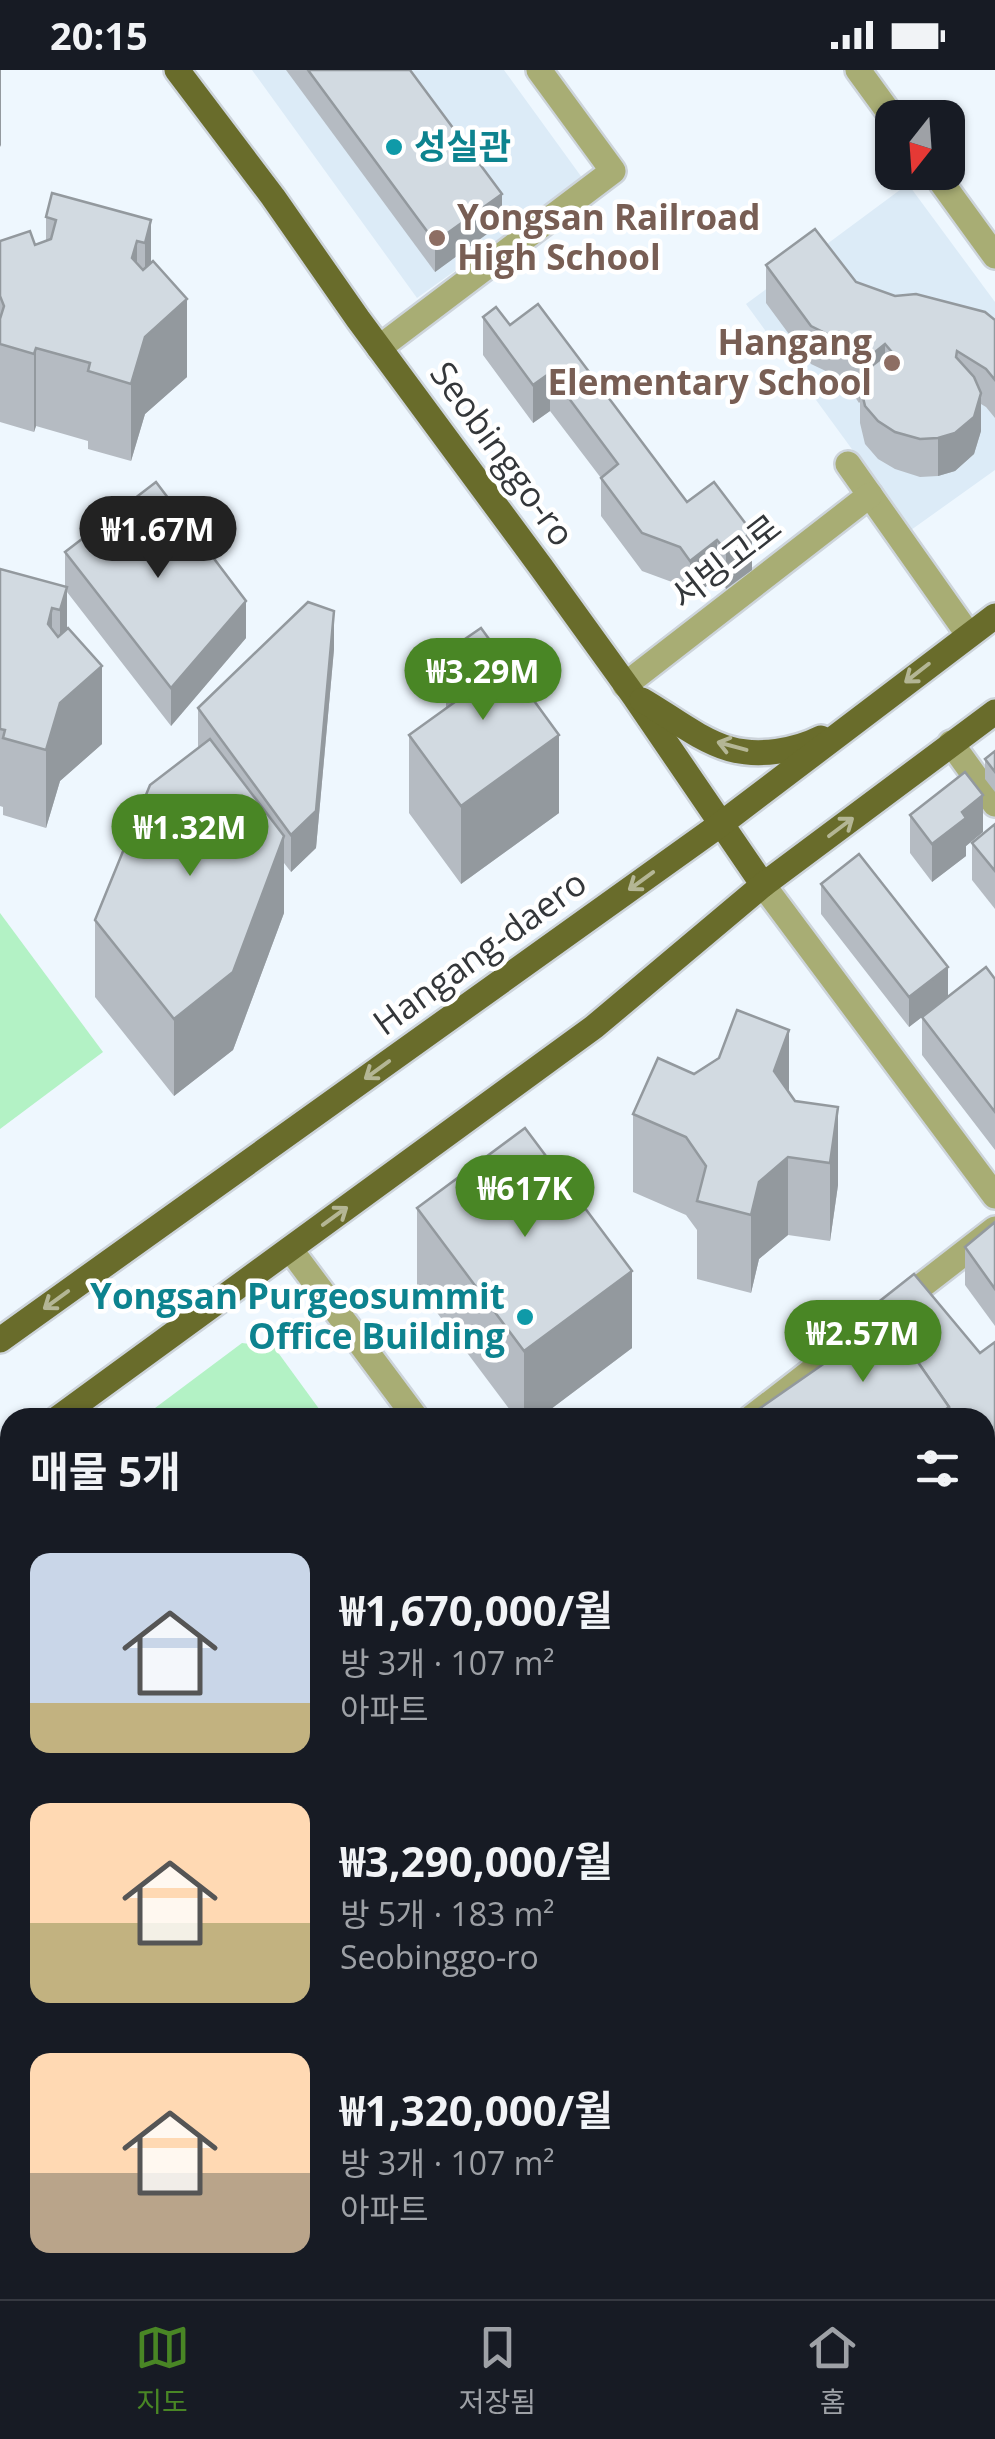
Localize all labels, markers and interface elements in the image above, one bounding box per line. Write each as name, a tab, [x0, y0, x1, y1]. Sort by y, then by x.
text: 20:15	[50, 9, 148, 61]
north arrow	[875, 100, 965, 190]
map controls	[875, 100, 965, 190]
place label: 성실관	[414, 122, 511, 169]
marker: 성실관	[383, 136, 405, 158]
place label: Yongsan Railroad High School	[457, 193, 760, 280]
marker: Yongsan Railroad High School	[426, 227, 448, 249]
place label: Hangang Elementary School	[547, 318, 872, 405]
street label: Seobinggo-ro	[420, 351, 586, 555]
marker: Hangang Elementary School	[881, 352, 903, 374]
pin: ₩1.67M	[77, 496, 239, 581]
street label: 서빙고로	[660, 503, 790, 619]
text: ₩1.67M	[101, 507, 215, 550]
pin: ₩3.29M	[402, 638, 564, 723]
text: ₩3.29M	[426, 649, 540, 692]
one-way arrow	[904, 662, 930, 684]
one-way arrow	[717, 736, 748, 755]
pin: ₩1.32M	[109, 794, 271, 879]
text: ₩1.32M	[133, 805, 247, 848]
one-way arrow	[827, 816, 854, 837]
street label: Hangang-daero	[363, 858, 595, 1045]
one-way arrow	[628, 870, 656, 891]
one-way arrow	[364, 1059, 391, 1080]
pin: ₩617K	[455, 1155, 595, 1240]
text: ₩617K	[477, 1166, 573, 1209]
one-way arrow	[321, 1206, 349, 1227]
place label: Yongsan Purgeosummit Office Building	[90, 1272, 505, 1359]
one-way arrow	[43, 1289, 70, 1310]
pin: ₩2.57M	[782, 1300, 944, 1385]
marker: Yongsan Purgeosummit Office Building	[514, 1306, 536, 1328]
text: ₩2.57M	[806, 1311, 920, 1354]
icon: filters	[910, 1441, 965, 1496]
text: 매물 5개	[30, 1442, 181, 1499]
text: ₩1,670,000/월	[340, 1581, 613, 1638]
icon: home	[110, 1593, 230, 1713]
text: 방 3개 · 107 m²	[340, 1641, 554, 1684]
text: 아파트	[340, 1687, 428, 1730]
text: ₩3,290,000/월	[340, 1832, 613, 1889]
icon: home	[110, 1843, 230, 1963]
text: 방 5개 · 183 m²	[340, 1892, 554, 1935]
text: Seobinggo-ro	[340, 1935, 539, 1978]
text: ₩1,320,000/월	[340, 2081, 613, 2138]
icon: home	[110, 2093, 230, 2213]
text: 방 3개 · 107 m²	[340, 2141, 554, 2184]
text: 아파트	[340, 2187, 428, 2230]
tab: 지도	[135, 2320, 190, 2420]
tab: 저장됨	[459, 2320, 536, 2420]
tab: 홈	[805, 2320, 860, 2420]

